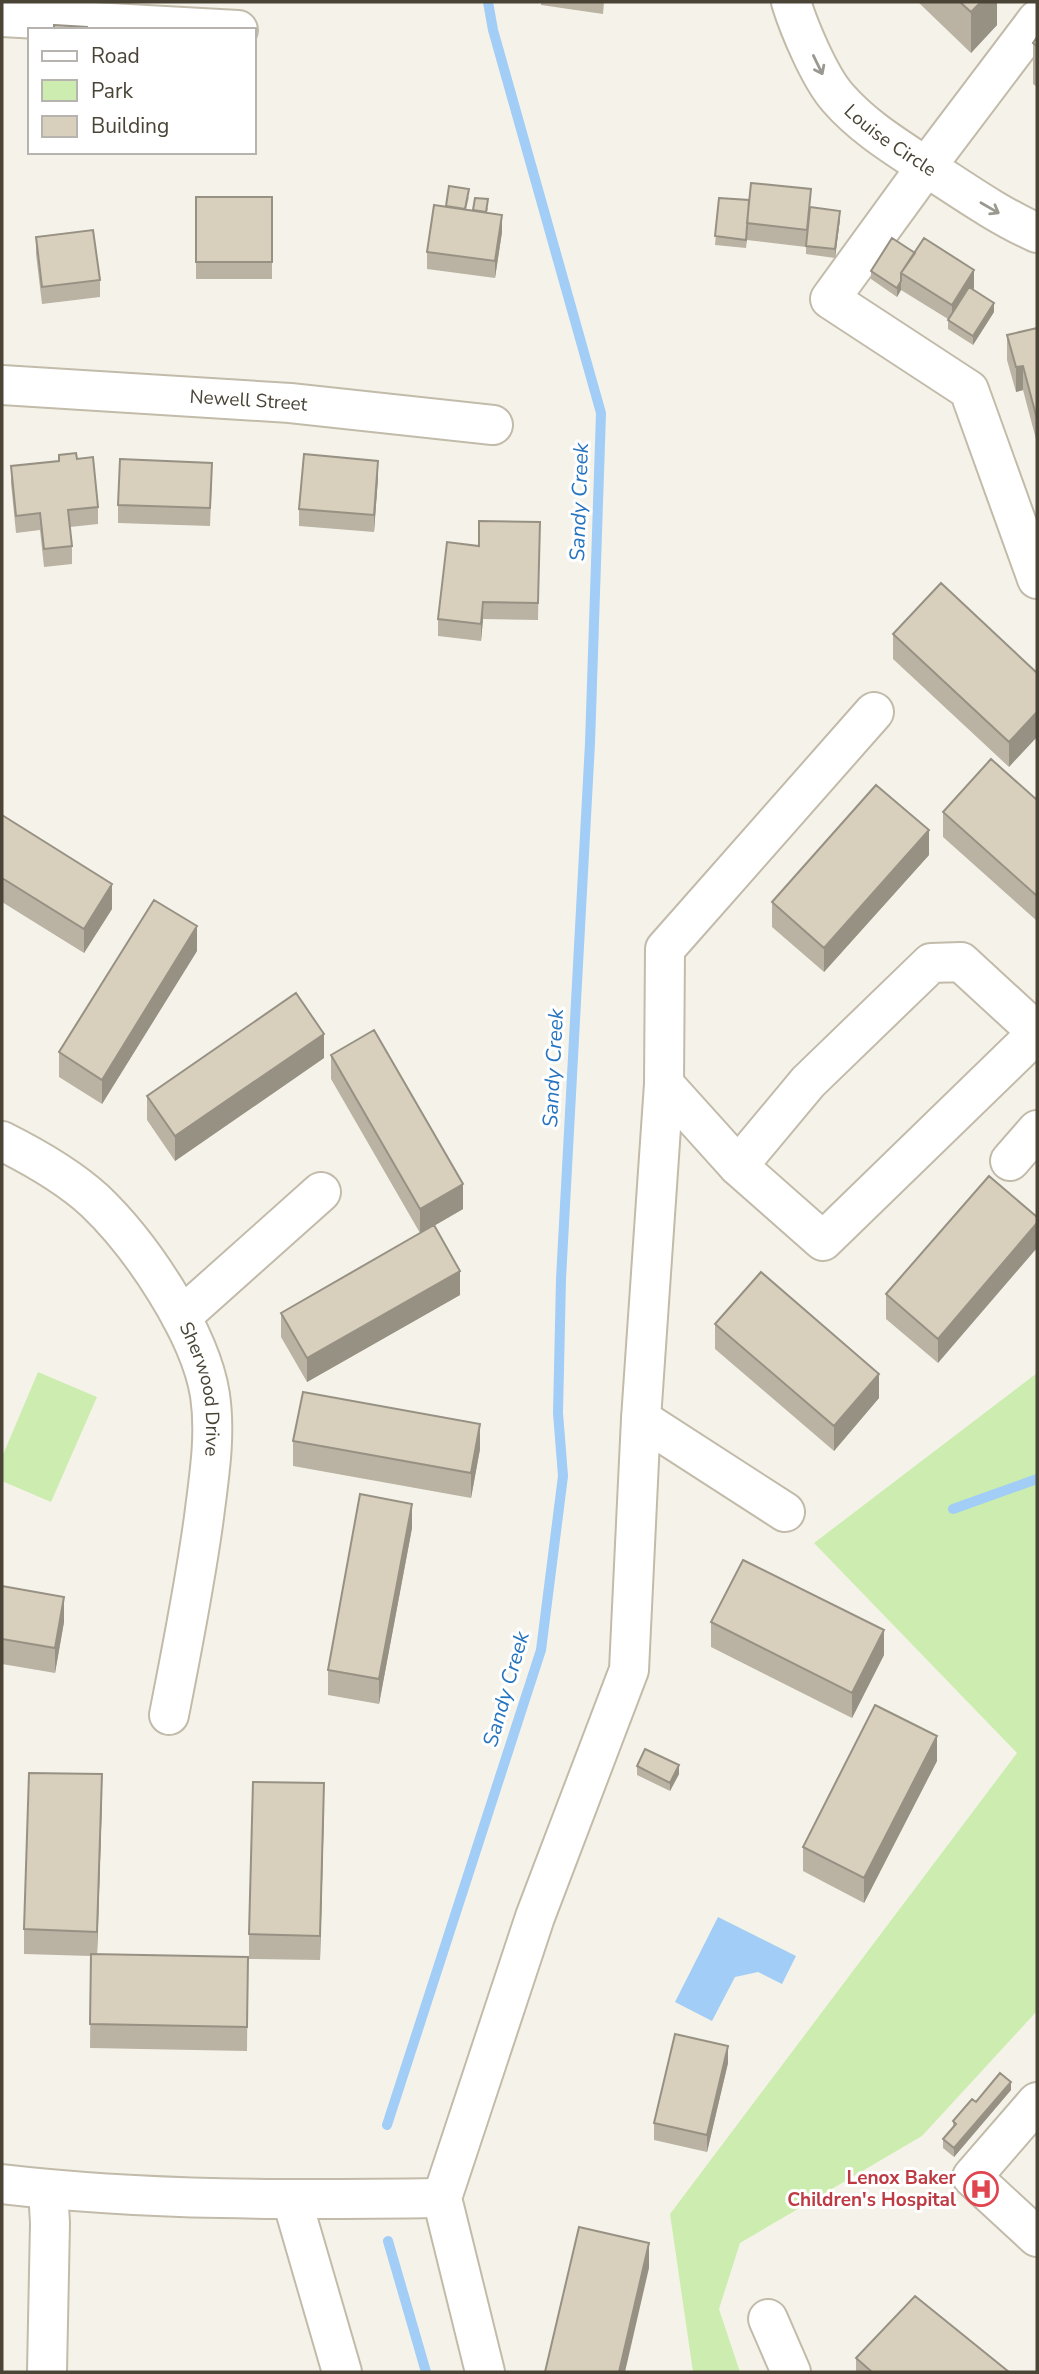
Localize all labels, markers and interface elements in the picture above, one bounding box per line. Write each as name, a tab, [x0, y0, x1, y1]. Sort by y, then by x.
legend	[28, 28, 256, 154]
text: Road	[91, 42, 140, 70]
one-way arrow	[812, 54, 825, 75]
text: Park	[91, 77, 133, 105]
street label: Louise Circle	[838, 98, 941, 183]
text: Building	[91, 112, 169, 140]
one-way arrow	[979, 201, 999, 215]
street label: Newell Street	[189, 384, 309, 418]
water label: Sandy Creek	[563, 442, 595, 562]
water label: Sandy Creek	[536, 1007, 570, 1128]
street label: Sherwood Drive	[173, 1318, 225, 1457]
water label: Sandy Creek	[476, 1628, 536, 1750]
place label: Lenox Baker Children's Hospital	[787, 2165, 957, 2213]
hospital icon: Lenox Baker Children's Hospital	[962, 2170, 1000, 2208]

